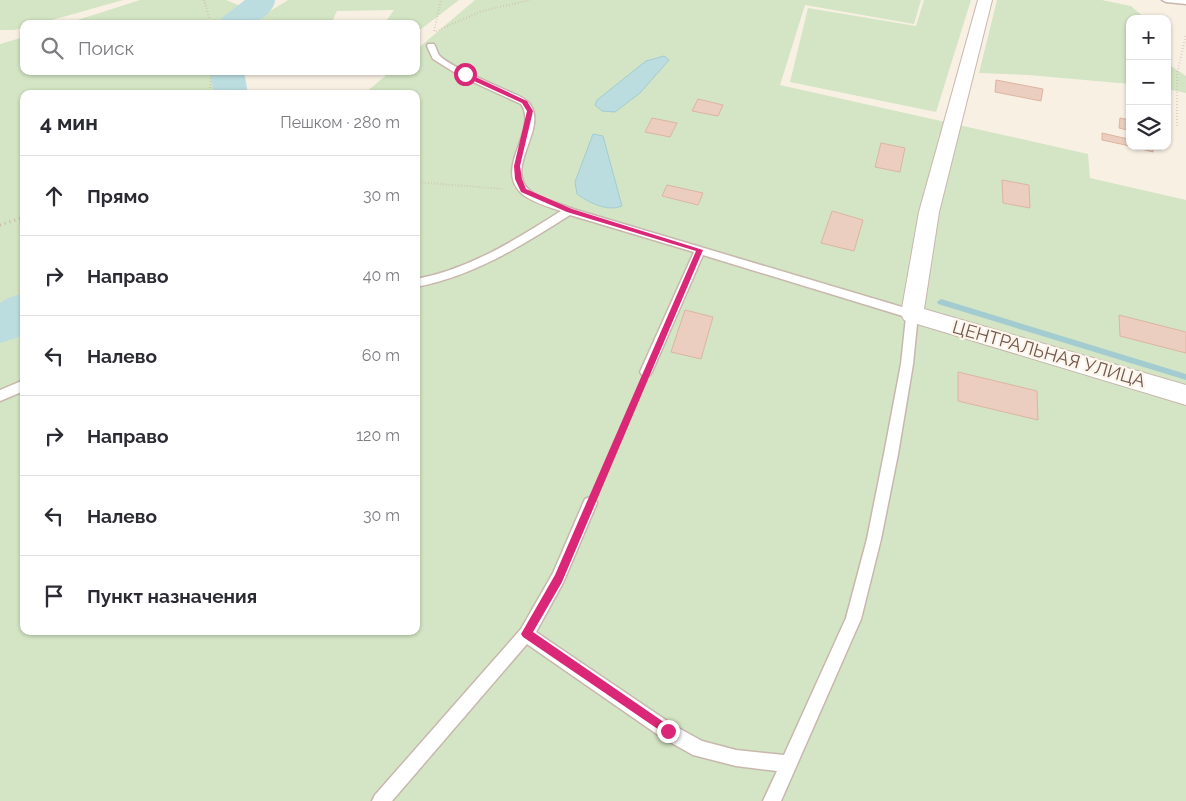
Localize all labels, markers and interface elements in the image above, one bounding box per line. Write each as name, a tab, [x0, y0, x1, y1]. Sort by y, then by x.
map controls	[1126, 15, 1171, 150]
button: +	[1126, 15, 1171, 60]
search box	[20, 20, 420, 75]
icon: search	[38, 34, 66, 62]
text: Поиск	[78, 37, 134, 59]
button: −	[1126, 60, 1171, 105]
route start	[454, 63, 477, 86]
button: layers	[1126, 105, 1171, 150]
text: 4 мин	[40, 110, 98, 135]
text: Пешком · 280 m	[280, 113, 400, 132]
icon: ahead	[40, 182, 68, 210]
text: Прямо	[87, 185, 149, 207]
text: 30 m	[363, 186, 400, 205]
icon: right	[40, 262, 68, 290]
text: Направо	[87, 265, 168, 287]
text: 40 m	[363, 266, 400, 285]
street label: ЦЕНТРАЛЬНАЯ УЛИЦА	[950, 316, 1148, 391]
icon: left	[40, 342, 68, 370]
text: Налево	[87, 345, 157, 367]
text: 60 m	[362, 346, 400, 365]
icon: right	[40, 422, 68, 450]
text: Направо	[87, 425, 168, 447]
text: 120 m	[356, 426, 400, 445]
icon: left	[40, 502, 68, 530]
text: Налево	[87, 505, 157, 527]
text: 30 m	[363, 506, 400, 525]
icon: arrive	[40, 582, 68, 610]
text: Пункт назначения	[87, 585, 257, 607]
route end	[657, 720, 680, 743]

